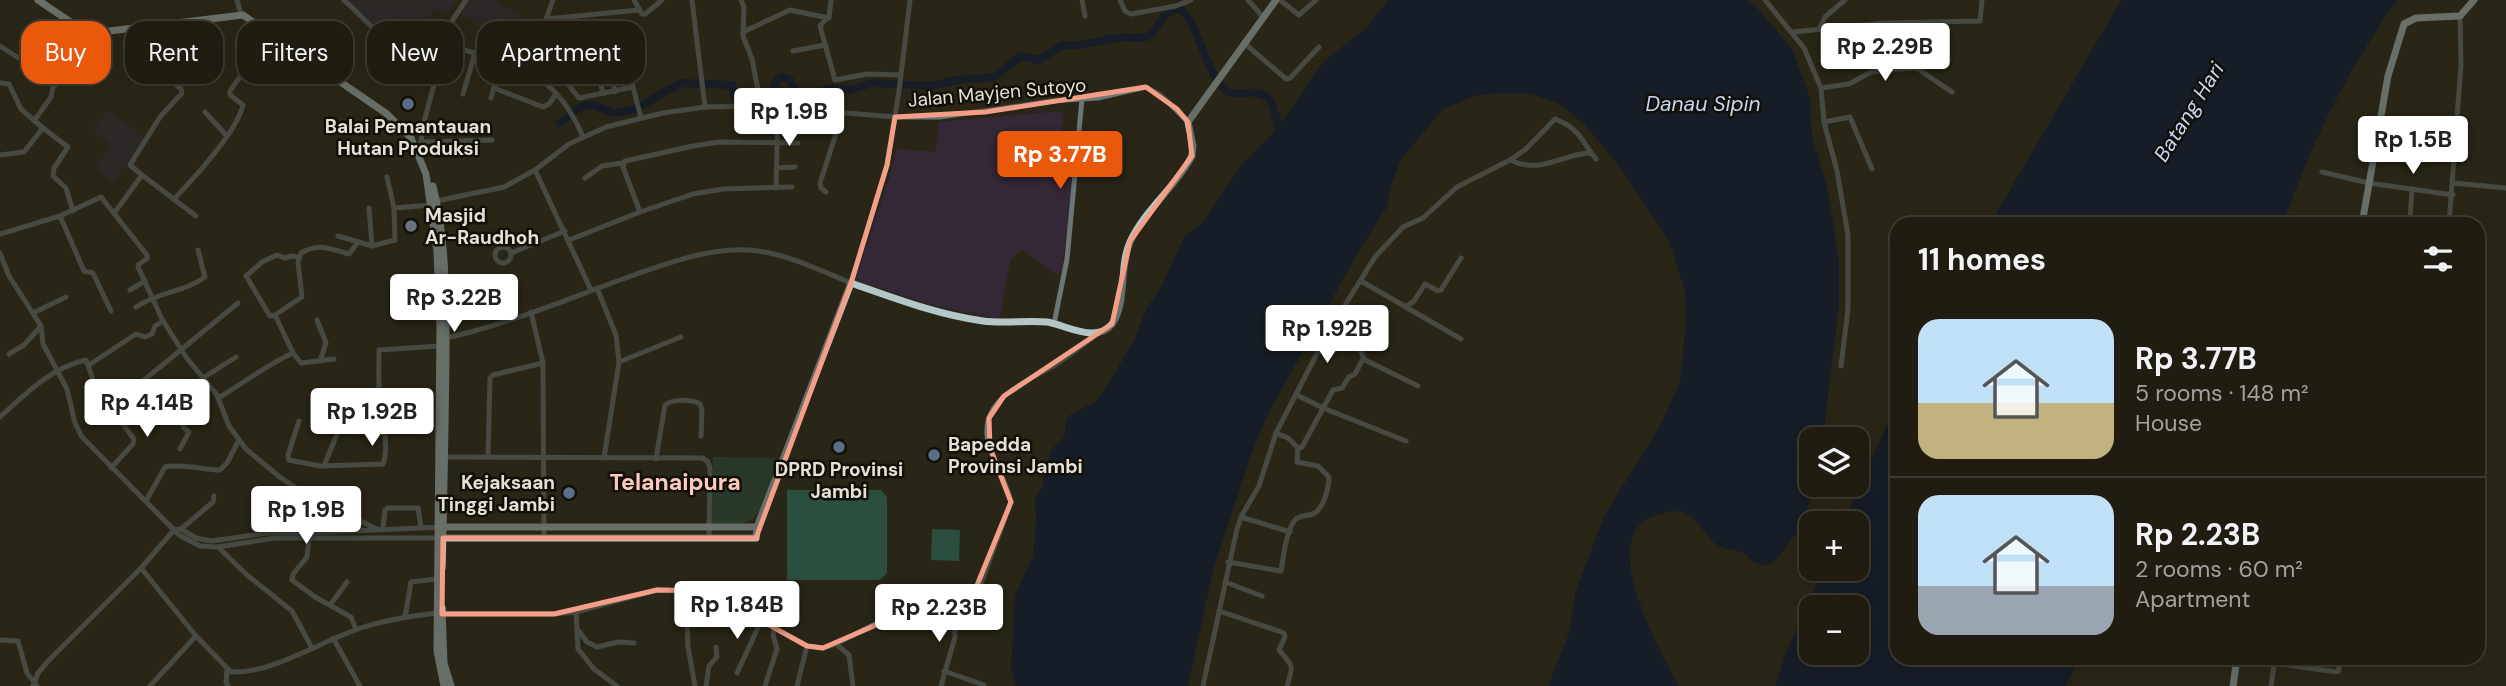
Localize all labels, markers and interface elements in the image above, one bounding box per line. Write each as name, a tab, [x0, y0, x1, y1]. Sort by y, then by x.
chip: Buy	[21, 21, 111, 84]
chip: Rent	[125, 21, 223, 84]
chip: Filters	[237, 21, 353, 84]
chip: New	[367, 21, 463, 84]
chip: Apartment	[477, 21, 645, 84]
pin: Rp 2.29B	[1813, 24, 1957, 83]
text: Rp 2.29B	[1837, 31, 1933, 61]
water label: Batang Hari	[2147, 56, 2231, 167]
street label: Jalan Mayjen Sutoyo	[907, 72, 1087, 113]
pin: Rp 1.9B	[724, 88, 854, 148]
water label: Danau Sipin	[1645, 90, 1761, 118]
marker: Balai Pemantauan Hutan Produksi	[400, 96, 416, 112]
text: Rp 1.9B	[750, 96, 828, 126]
place label: Balai Pemantauan Hutan Produksi	[325, 114, 491, 161]
pin: Rp 1.5B	[2348, 116, 2478, 176]
text: Rp 1.5B	[2374, 124, 2452, 154]
pin: Rp 3.77B	[988, 132, 1132, 191]
text: Rp 3.77B	[1013, 139, 1107, 169]
place label: Masjid Ar-Raudhoh	[425, 203, 539, 250]
marker: Masjid Ar-Raudhoh	[403, 218, 419, 234]
text: 11 homes	[1918, 240, 2046, 279]
icon: filters	[2419, 240, 2457, 278]
pin: Rp 3.22B	[382, 274, 526, 334]
text: Rp 3.22B	[406, 282, 502, 312]
pin: Rp 1.92B	[1255, 306, 1399, 365]
text: Rp 1.92B	[1282, 313, 1372, 343]
text: Rp 3.77B	[2135, 339, 2257, 378]
icon: home	[1974, 347, 2058, 431]
text: 5 rooms · 148 m²	[2135, 378, 2309, 408]
pin: Rp 4.14B	[75, 380, 219, 439]
text: Rp 4.14B	[101, 387, 193, 417]
pin: Rp 1.92B	[300, 388, 444, 448]
text: Rp 1.92B	[327, 396, 417, 426]
text: House	[2135, 408, 2202, 438]
map controls	[1799, 427, 1869, 665]
button: layers	[1799, 427, 1869, 497]
place label: Bapedda Provinsi Jambi	[948, 432, 1083, 479]
marker: DPRD Provinsi Jambi	[831, 439, 847, 455]
marker: Bapedda Provinsi Jambi	[926, 447, 942, 463]
place label: DPRD Provinsi Jambi	[775, 457, 903, 504]
district label: Telanaipura	[609, 467, 741, 497]
place label: Kejaksaan Tinggi Jambi	[437, 470, 555, 517]
marker: Kejaksaan Tinggi Jambi	[561, 485, 577, 501]
pin: Rp 1.9B	[241, 486, 371, 546]
text: Rp 1.9B	[267, 494, 345, 524]
button: +	[1799, 511, 1869, 581]
text: Rp 2.23B	[2135, 515, 2260, 554]
icon: home	[1974, 523, 2058, 607]
text: 2 rooms · 60 m²	[2135, 554, 2303, 584]
pin: Rp 1.84B	[665, 582, 809, 641]
pin: Rp 2.23B	[867, 584, 1011, 644]
text: Apartment	[2135, 584, 2250, 614]
text: Rp 1.84B	[690, 589, 784, 619]
text: Rp 2.23B	[891, 592, 987, 622]
button: −	[1799, 595, 1869, 665]

